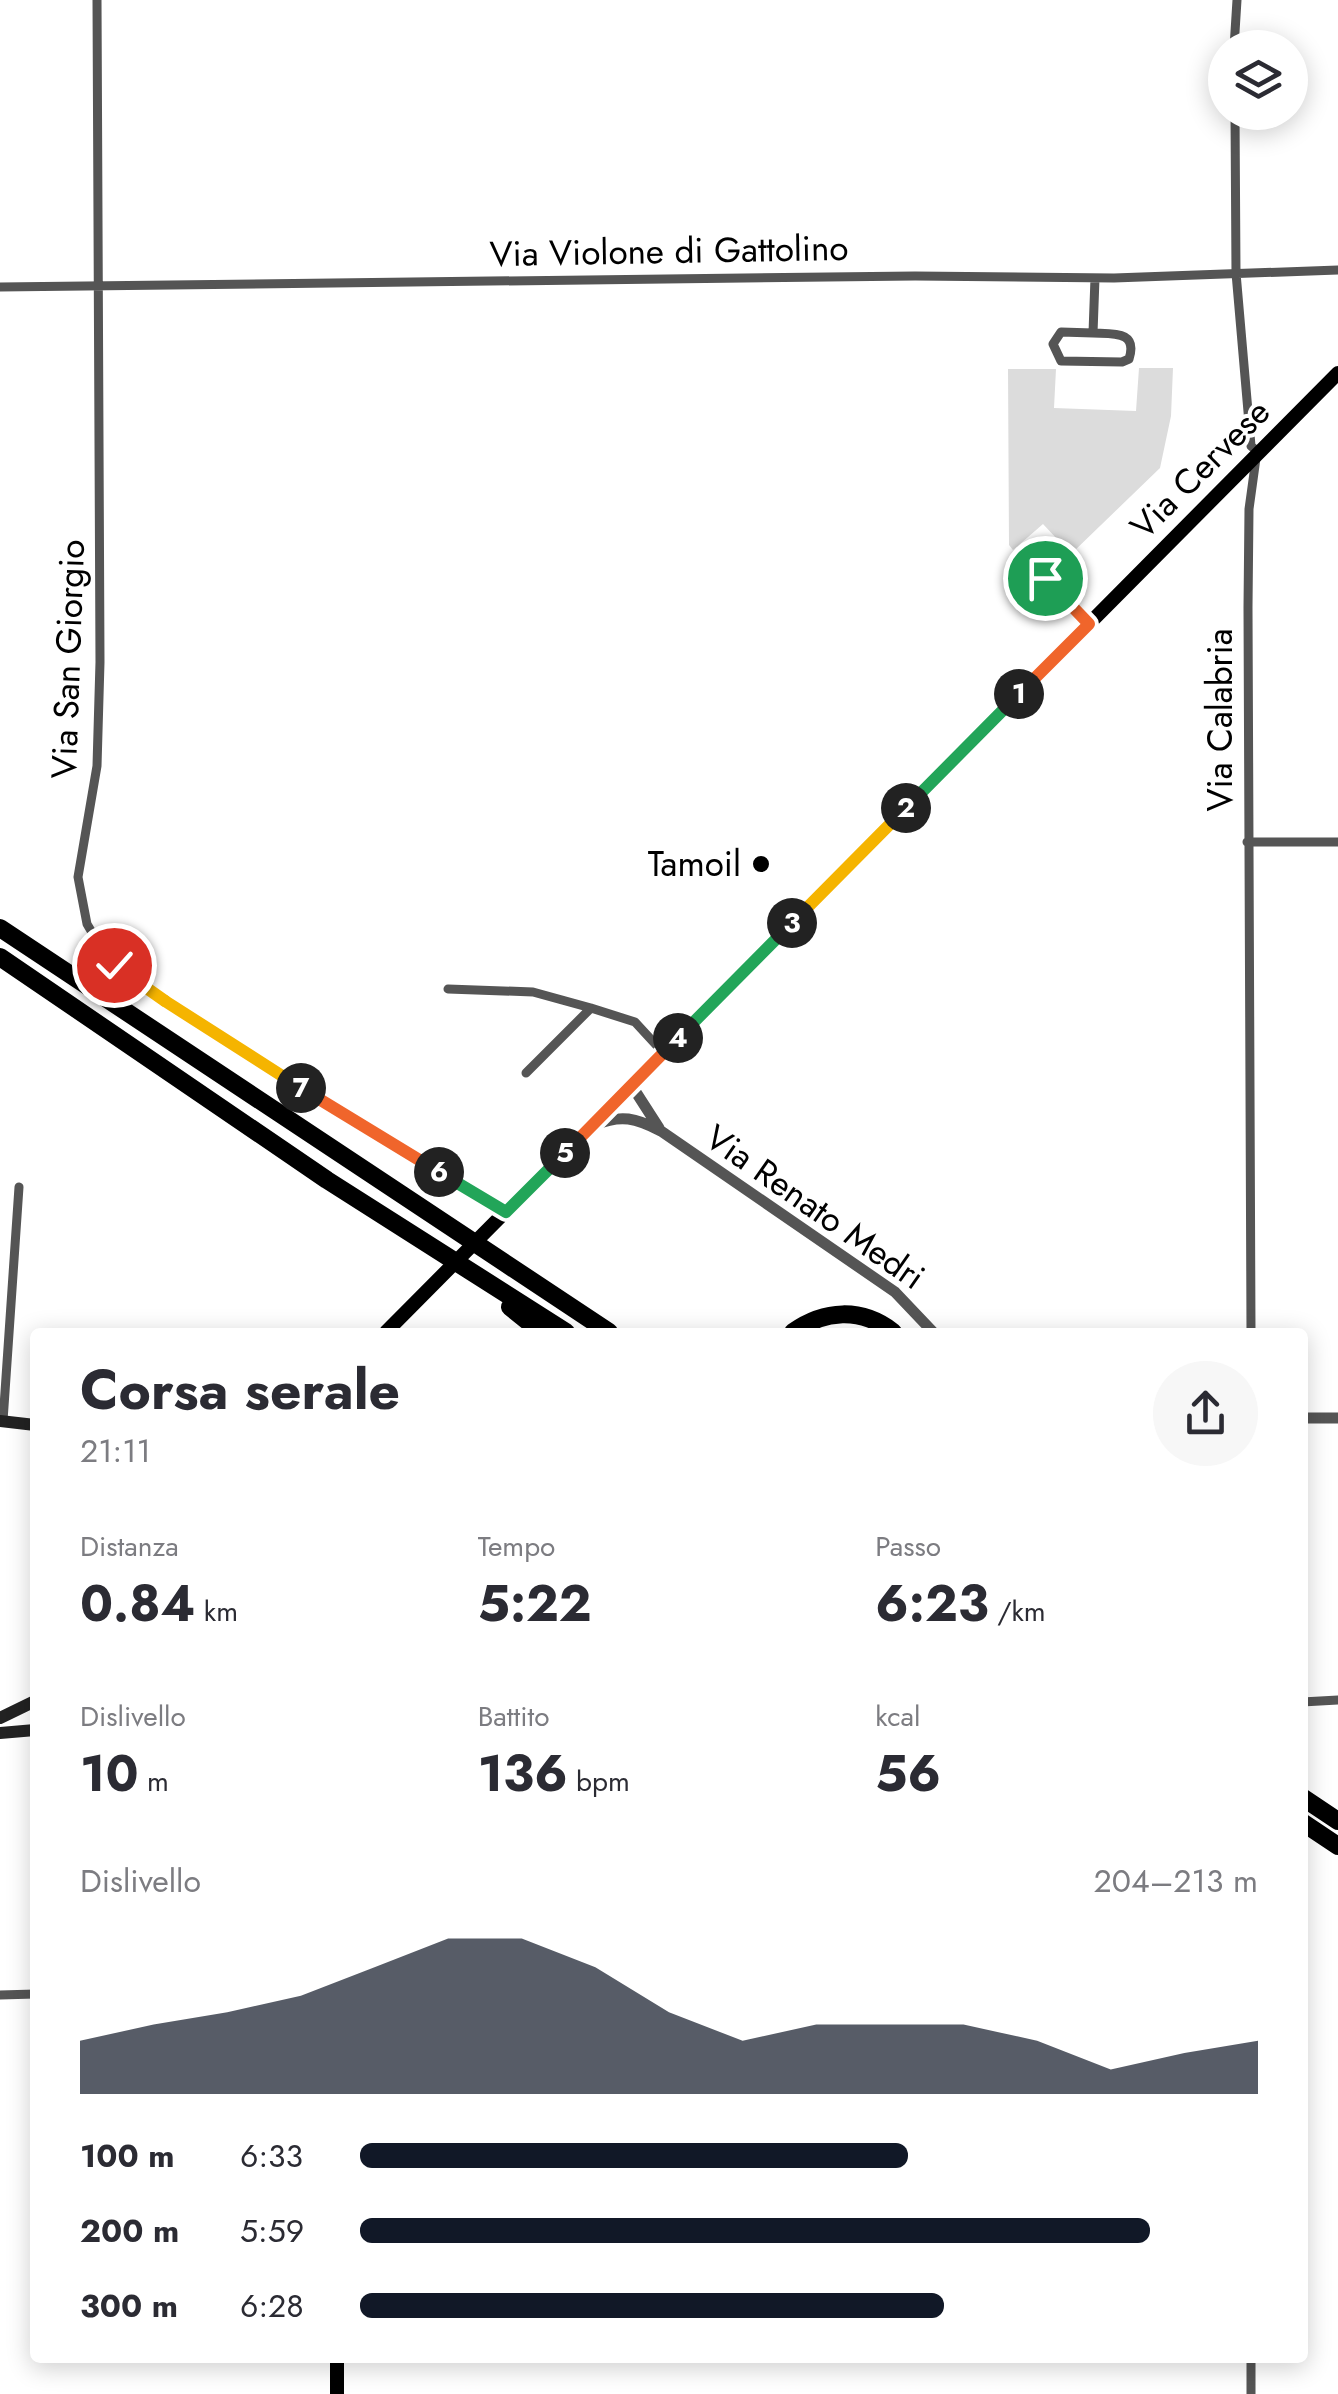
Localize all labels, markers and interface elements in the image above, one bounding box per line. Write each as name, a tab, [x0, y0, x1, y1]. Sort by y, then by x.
map controls	[1208, 30, 1308, 130]
button: layers	[1208, 30, 1308, 130]
street label: Via Violone di Gattolino	[489, 223, 849, 279]
street label: Via Cervese	[1119, 388, 1281, 550]
pin	[1003, 536, 1088, 621]
street label: Via San Giorgio	[39, 538, 97, 780]
icon: arrive	[1018, 551, 1073, 606]
street label: Via Calabria	[1195, 628, 1245, 812]
pin: 1	[994, 669, 1044, 719]
text: 1	[1012, 673, 1026, 714]
pin: 2	[881, 783, 931, 833]
text: 2	[897, 787, 915, 828]
place label: Tamoil	[648, 839, 741, 889]
marker: Tamoil	[750, 853, 772, 875]
pin: 3	[767, 898, 817, 948]
text: 3	[783, 902, 801, 943]
pin	[72, 923, 157, 1008]
icon: check	[87, 938, 142, 993]
pin: 4	[653, 1013, 703, 1063]
text: 4	[668, 1017, 688, 1058]
pin: 7	[276, 1063, 326, 1113]
text: 7	[293, 1067, 309, 1108]
street label: Via Renato Medri	[695, 1113, 935, 1301]
pin: 5	[540, 1128, 590, 1178]
text: 5	[556, 1132, 574, 1173]
pin: 6	[414, 1147, 464, 1197]
text: 6	[430, 1151, 448, 1192]
text: Corsa serale	[80, 1350, 400, 1430]
button: share	[1153, 1361, 1258, 1466]
text: 21:11	[80, 1428, 151, 1474]
text: Distanza	[80, 1526, 179, 1567]
text: Tempo	[478, 1526, 555, 1567]
text: Passo	[875, 1526, 941, 1567]
text: 0.84	[80, 1567, 195, 1640]
text: 5:22	[478, 1567, 592, 1640]
text: 6:23	[875, 1567, 989, 1640]
text: km	[195, 1591, 238, 1632]
text: /km	[989, 1591, 1046, 1632]
text: Dislivello	[80, 1696, 186, 1737]
text: Battito	[478, 1696, 549, 1737]
text: kcal	[875, 1696, 921, 1737]
text: 10	[80, 1737, 139, 1810]
text: 136	[478, 1737, 568, 1810]
text: 56	[875, 1737, 941, 1810]
text: m	[139, 1761, 169, 1802]
text: bpm	[568, 1761, 630, 1802]
text: Dislivello	[80, 1858, 201, 1904]
text: 204–213 m	[1094, 1858, 1258, 1904]
text: 100 m	[80, 2133, 175, 2179]
text: 6:33	[240, 2133, 303, 2179]
text: 200 m	[80, 2208, 179, 2254]
text: 5:59	[240, 2208, 304, 2254]
text: 300 m	[80, 2283, 178, 2329]
text: 6:28	[240, 2283, 304, 2329]

